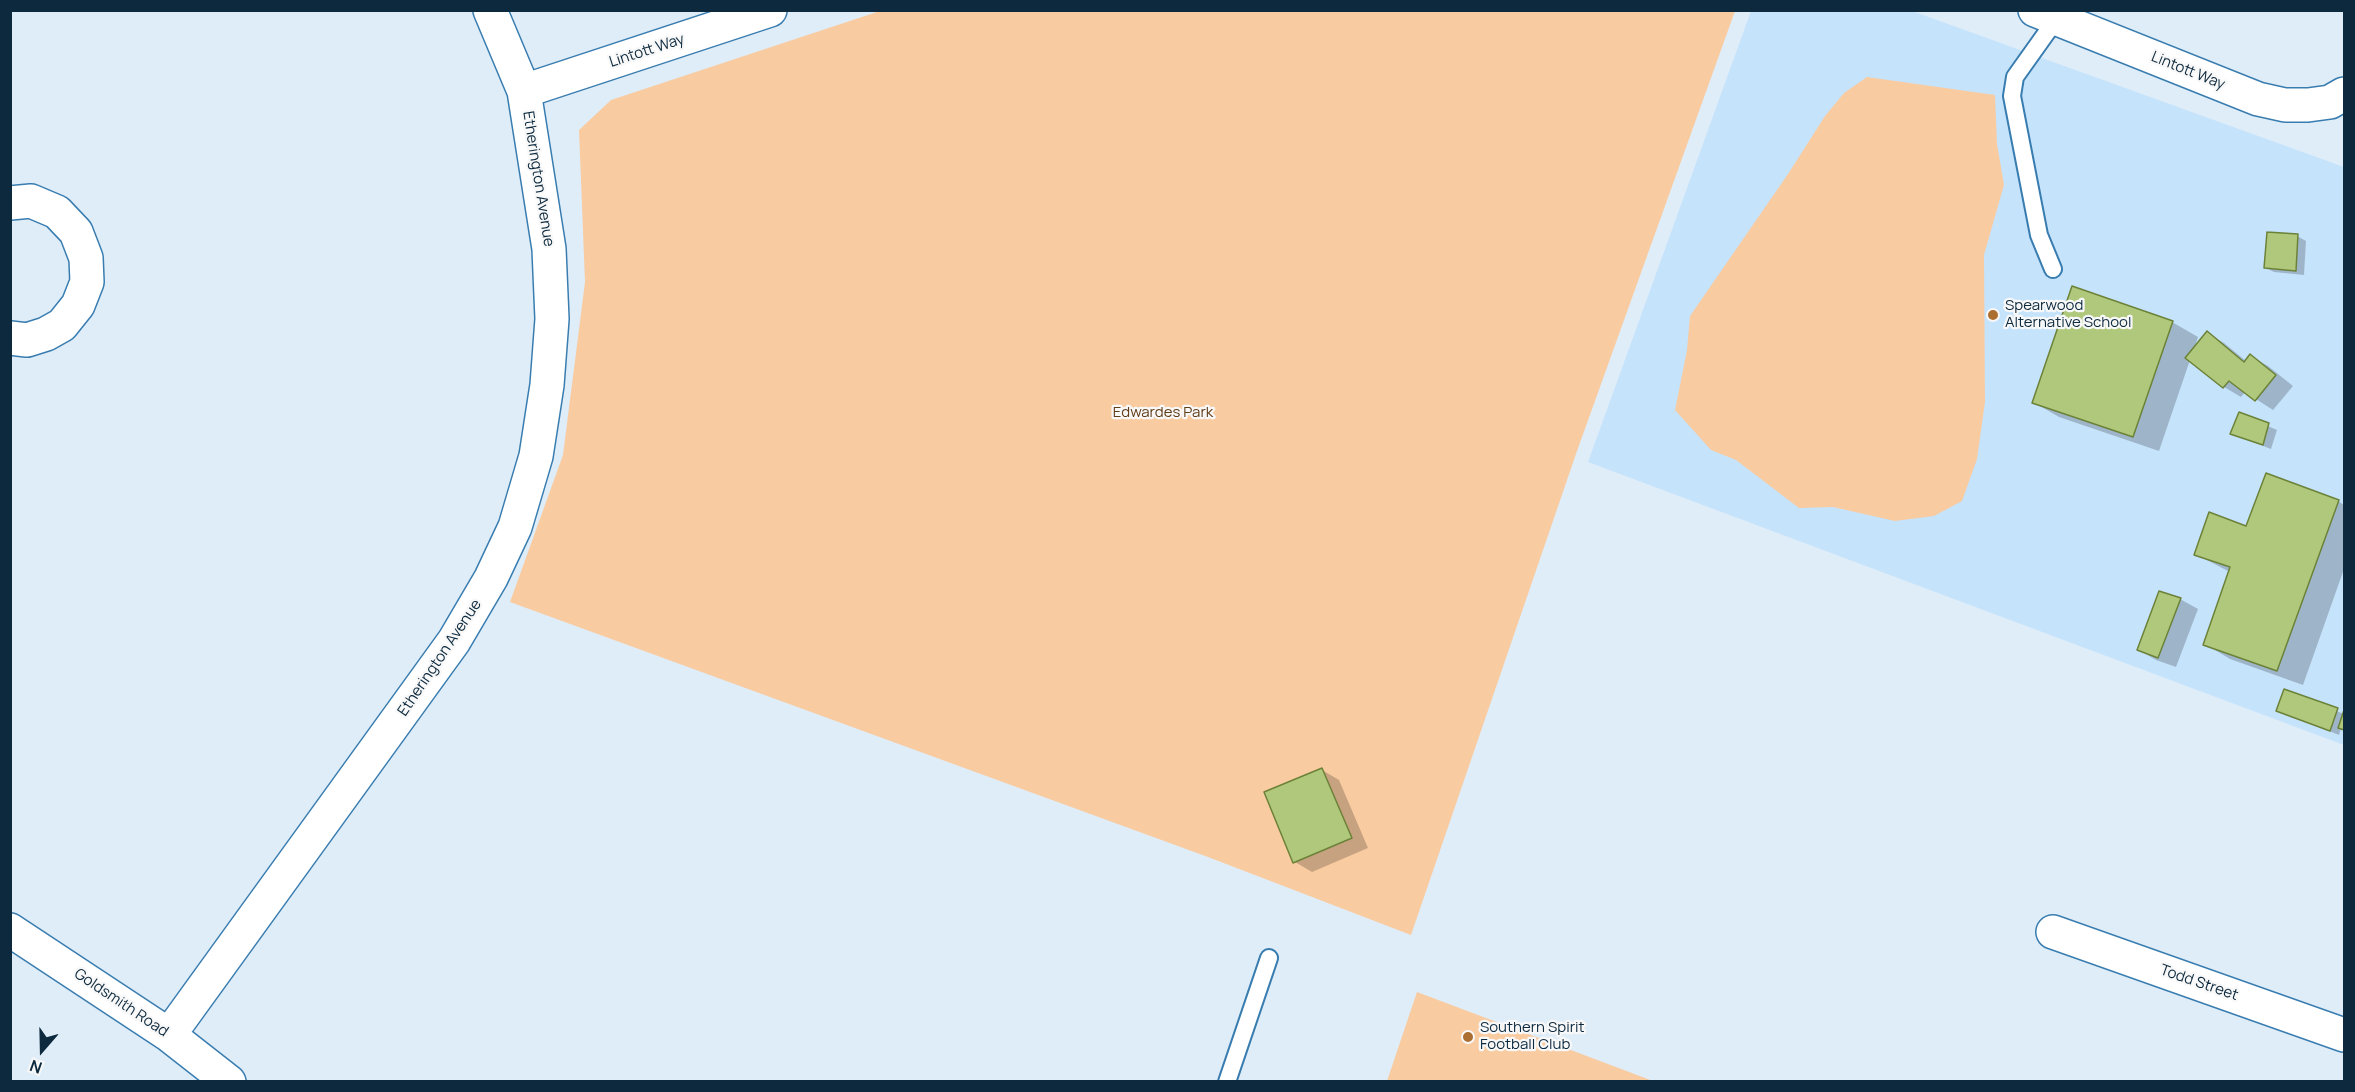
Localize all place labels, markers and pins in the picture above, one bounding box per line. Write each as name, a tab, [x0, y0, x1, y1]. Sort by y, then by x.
place label: Spearwood Alternative School	[2005, 297, 2131, 332]
marker: Spearwood Alternative School	[1986, 308, 2000, 322]
place label: Southern Spirit Football Club	[1480, 1019, 1585, 1054]
marker: Southern Spirit Football Club	[1461, 1030, 1475, 1044]

